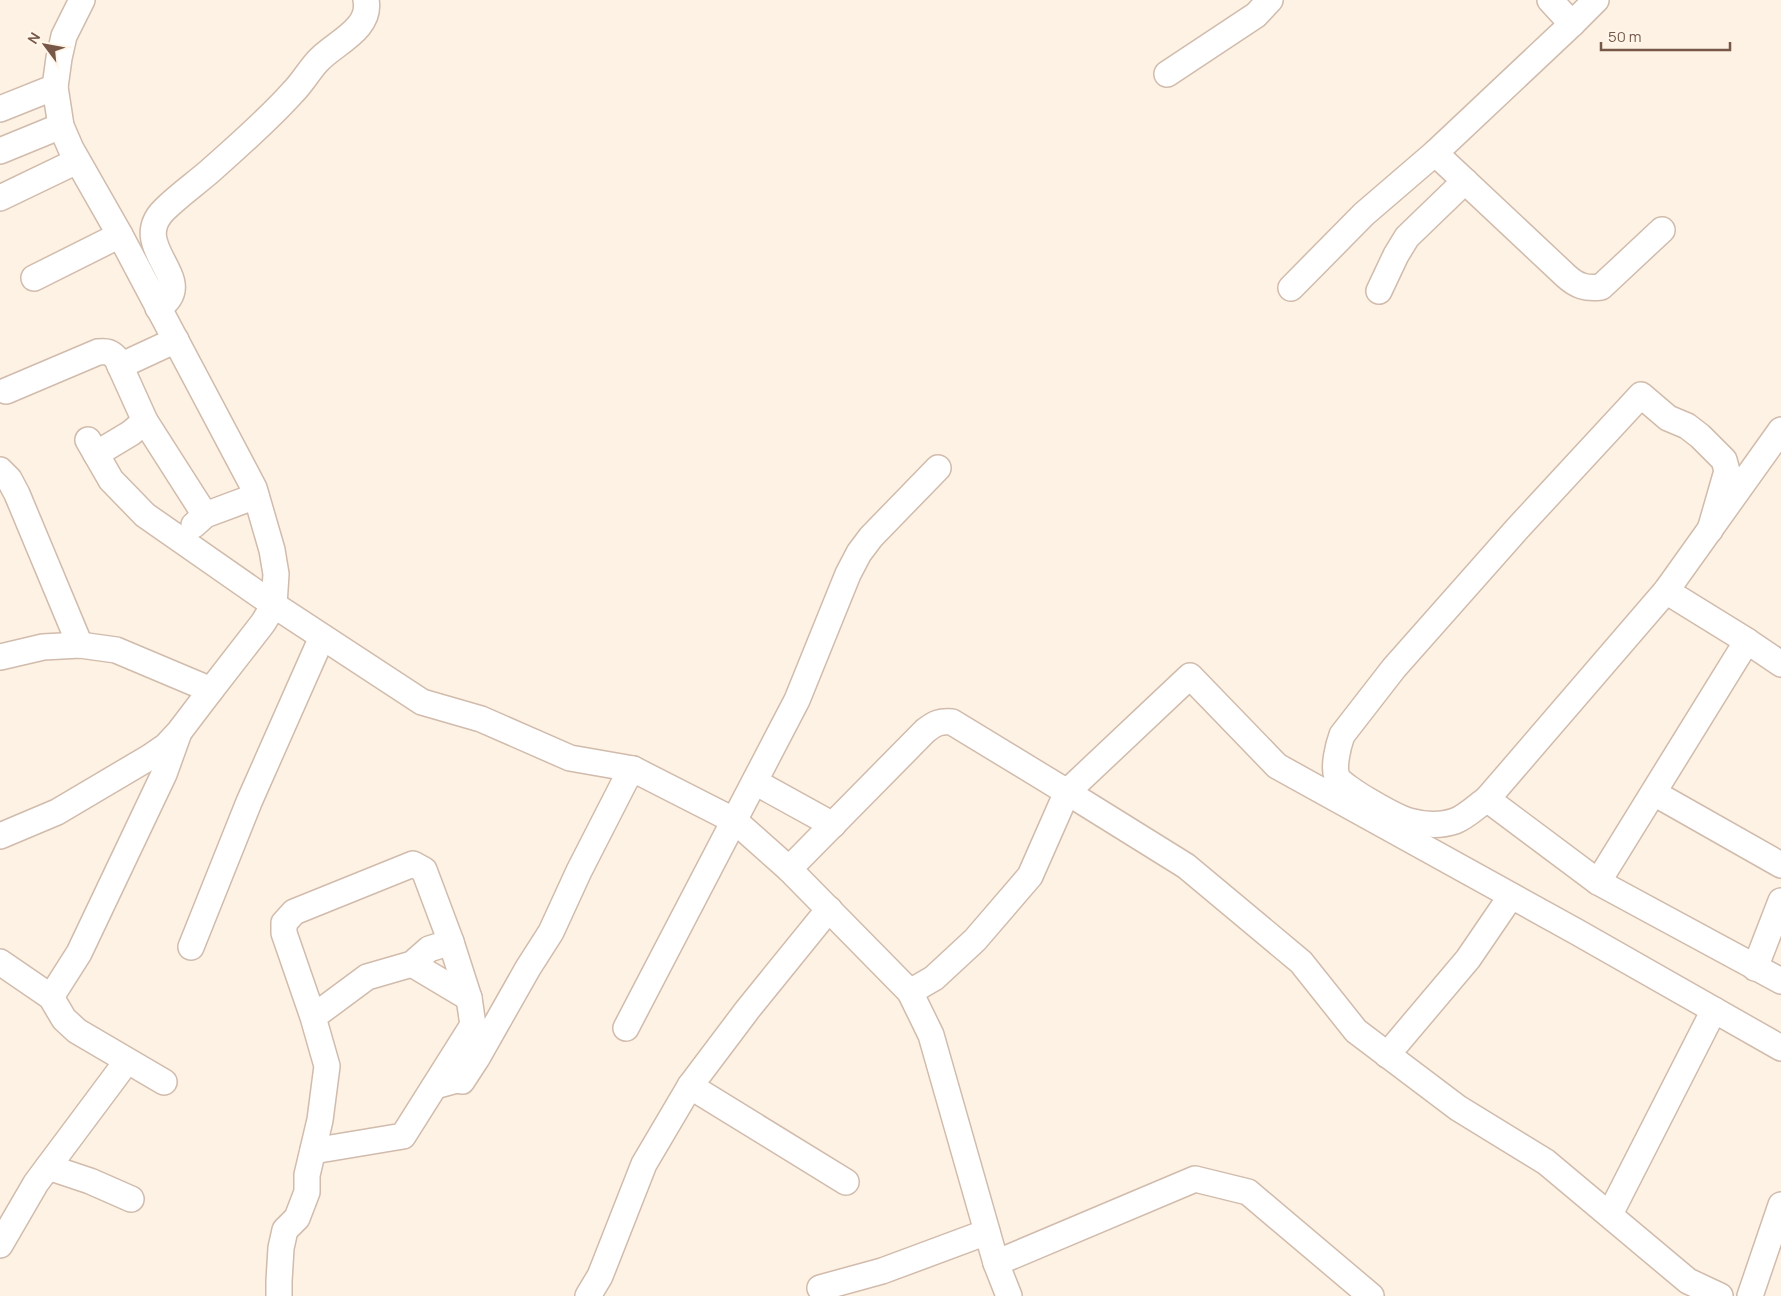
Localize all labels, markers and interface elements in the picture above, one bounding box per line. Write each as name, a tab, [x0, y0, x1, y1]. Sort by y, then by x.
north arrow	[20, 20, 70, 70]
scale bar	[1601, 20, 1730, 52]
text: 50 m	[1608, 26, 1642, 47]
text: N	[23, 29, 44, 47]

